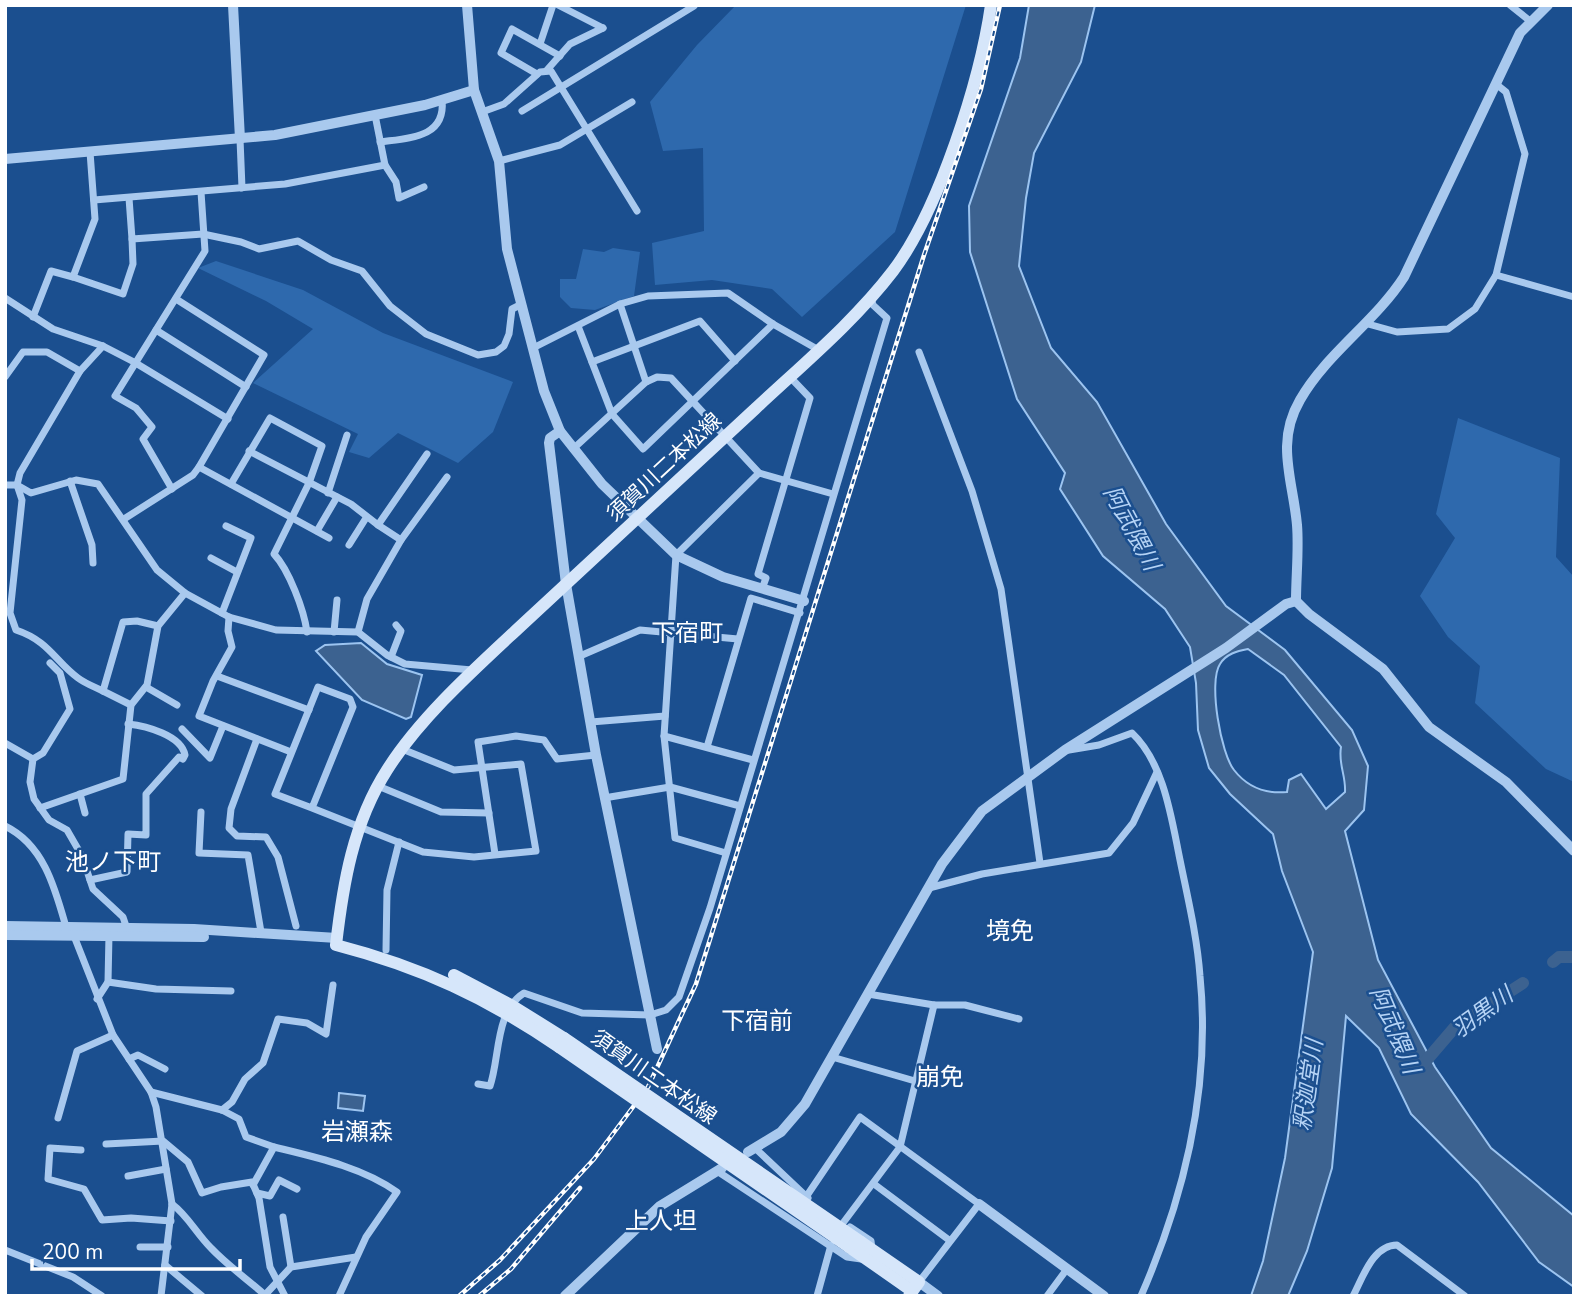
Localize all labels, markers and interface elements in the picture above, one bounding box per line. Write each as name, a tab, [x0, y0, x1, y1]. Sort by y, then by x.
street label: 須賀川二本松線	[601, 407, 727, 527]
water label: 阿武隈川	[1096, 480, 1168, 579]
district label: 下宿町	[651, 617, 723, 649]
district label: 池ノ下町	[65, 846, 161, 878]
district label: 境免	[986, 915, 1034, 947]
water label: 羽黒川	[1445, 978, 1522, 1045]
water label: 阿武隈川	[1362, 982, 1428, 1081]
district label: 下宿前	[721, 1005, 793, 1037]
street label: 須賀川二本松線	[586, 1023, 722, 1131]
water label: 釈迦堂川	[1287, 1034, 1331, 1133]
district label: 崩免	[916, 1061, 964, 1093]
district label: 岩瀬森	[321, 1116, 393, 1148]
district label: 上人坦	[625, 1205, 697, 1237]
scale bar	[32, 1228, 240, 1272]
text: 200 m	[42, 1238, 103, 1266]

